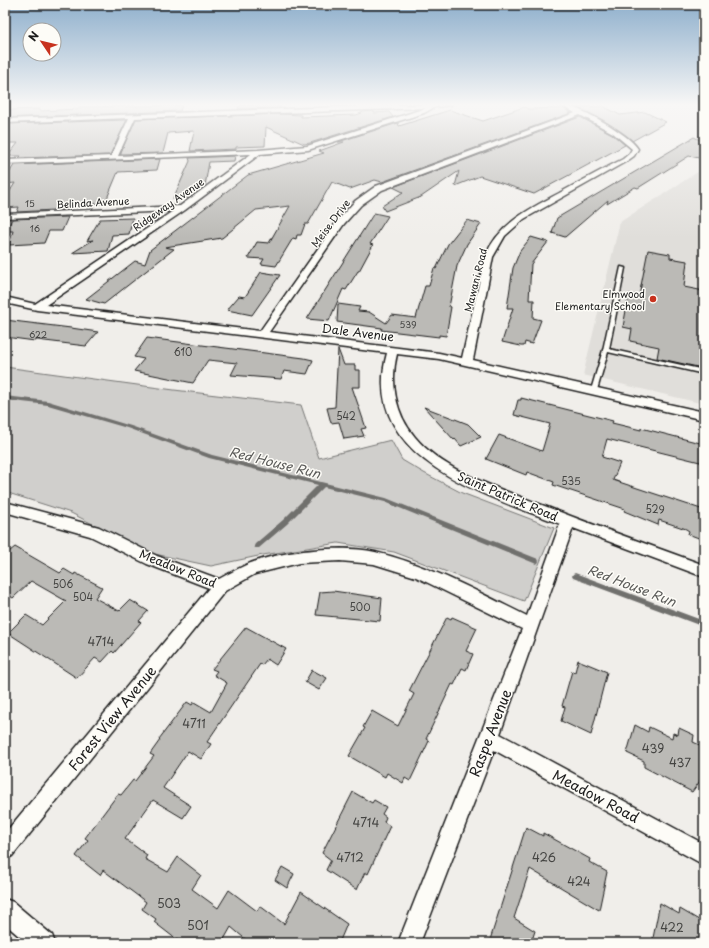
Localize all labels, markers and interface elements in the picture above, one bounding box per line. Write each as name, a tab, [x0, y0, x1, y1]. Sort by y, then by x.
north arrow	[22, 22, 62, 62]
text: N	[24, 27, 43, 44]
street label: Ridgeway Avenue	[129, 174, 208, 235]
street label: Belinda Avenue	[56, 193, 130, 211]
house number: 15	[25, 196, 35, 210]
street label: Meise Drive	[307, 196, 353, 250]
house number: 16	[30, 221, 40, 235]
street label: Mawani Road	[460, 246, 490, 314]
place label: Elmwood Elementary School	[555, 286, 645, 313]
marker: Elmwood Elementary School	[648, 294, 658, 304]
house number: 539	[399, 317, 417, 331]
street label: Dale Avenue	[321, 319, 396, 345]
house number: 622	[29, 327, 47, 341]
house number: 610	[174, 344, 192, 359]
house number: 542	[336, 408, 356, 423]
water label: Red House Run	[228, 442, 323, 483]
street label: Saint Patrick Road	[455, 467, 561, 525]
house number: 535	[561, 473, 581, 488]
house number: 529	[645, 501, 665, 516]
street label: Meadow Road	[137, 544, 219, 592]
water label: Red House Run	[585, 559, 680, 611]
house number: 506	[53, 576, 73, 591]
house number: 504	[73, 589, 94, 604]
house number: 500	[349, 599, 371, 614]
house number: 4714	[88, 632, 115, 650]
street label: Forest View Avenue	[63, 661, 161, 775]
street label: Raspe Avenue	[464, 686, 516, 780]
house number: 4711	[182, 714, 206, 732]
house number: 439	[642, 739, 664, 757]
house number: 437	[669, 753, 691, 771]
street label: Meadow Road	[549, 764, 643, 828]
house number: 4714	[353, 813, 380, 831]
house number: 4712	[336, 848, 364, 866]
house number: 426	[532, 848, 556, 866]
house number: 424	[567, 872, 591, 890]
house number: 503	[157, 894, 181, 912]
house number: 501	[187, 916, 209, 934]
house number: 422	[660, 918, 684, 936]

